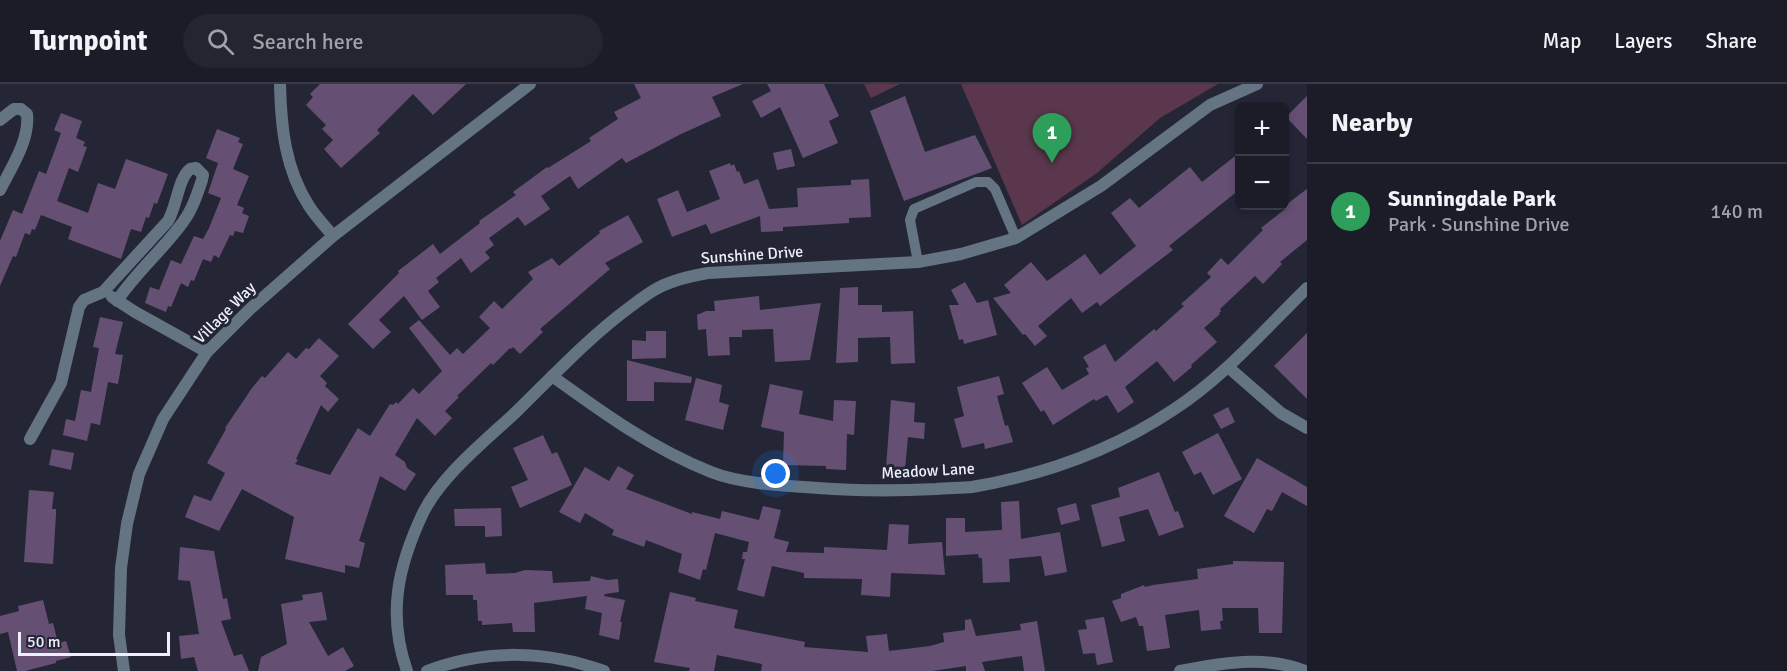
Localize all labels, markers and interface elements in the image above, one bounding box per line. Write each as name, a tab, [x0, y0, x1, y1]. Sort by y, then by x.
search box	[183, 14, 603, 68]
text: Turnpoint	[30, 24, 147, 58]
icon: search	[204, 25, 237, 58]
text: Search here	[252, 28, 363, 55]
text: Map	[1543, 28, 1581, 54]
text: Layers	[1614, 28, 1672, 54]
text: Share	[1705, 28, 1757, 54]
map controls	[1235, 102, 1289, 210]
button: +	[1235, 102, 1289, 156]
text: Nearby	[1331, 107, 1412, 139]
pin: 1	[1032, 113, 1072, 163]
button: −	[1235, 156, 1289, 210]
text: Sunningdale Park	[1388, 185, 1556, 212]
text: 1	[1345, 199, 1356, 224]
text: 140 m	[1710, 199, 1763, 224]
text: Park · Sunshine Drive	[1388, 212, 1569, 237]
street label: Sunshine Drive	[700, 241, 804, 269]
street label: Village Way	[190, 278, 260, 348]
your location	[761, 459, 790, 488]
street label: Meadow Lane	[881, 459, 975, 483]
scale bar	[18, 629, 170, 656]
text: 50 m	[27, 632, 61, 652]

